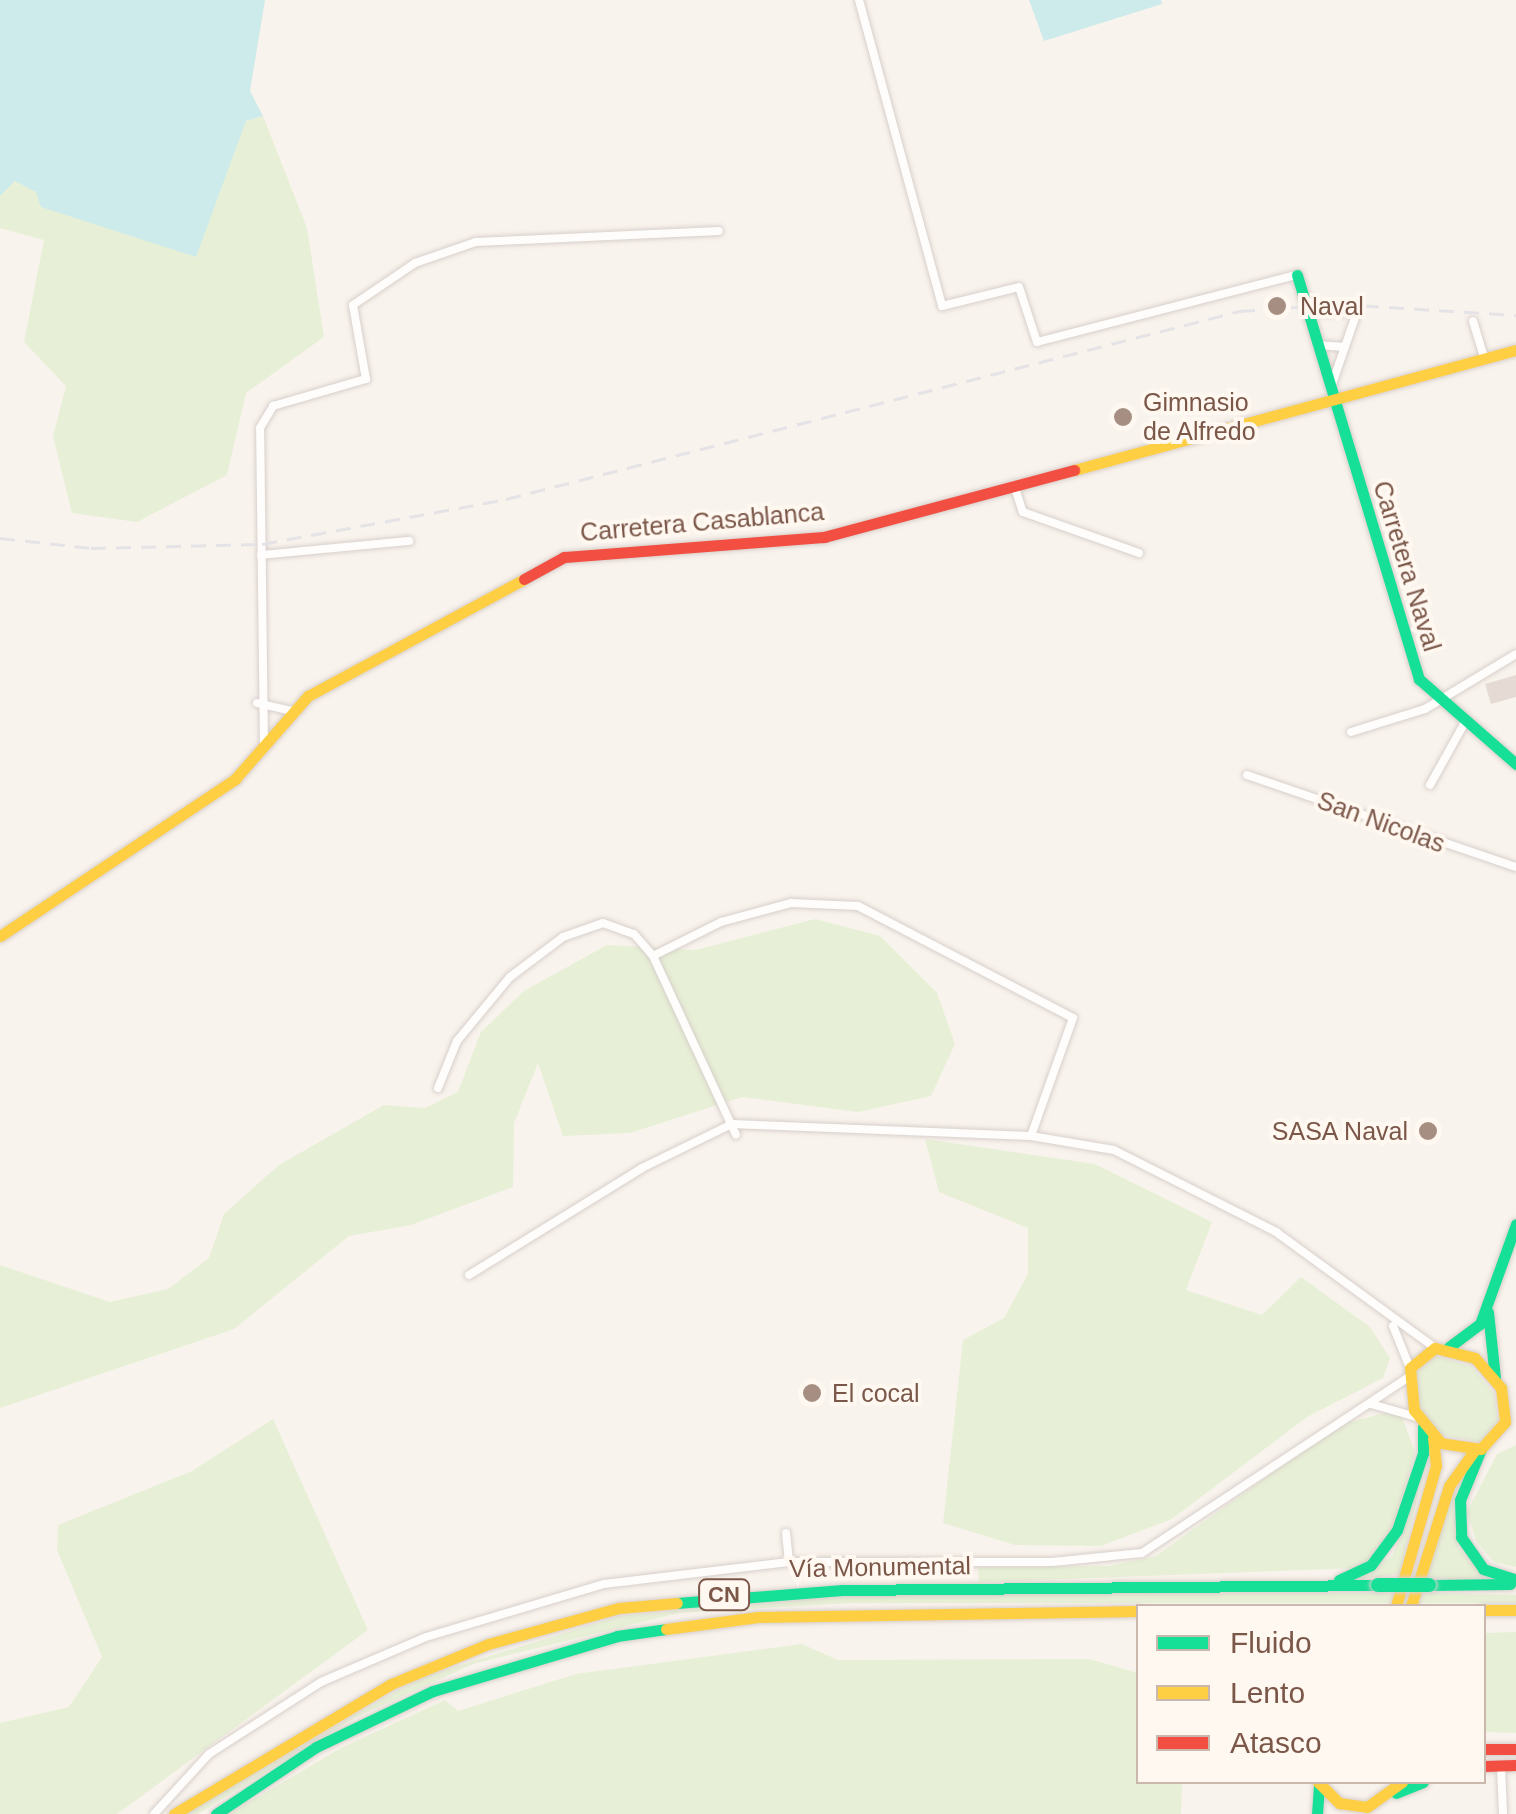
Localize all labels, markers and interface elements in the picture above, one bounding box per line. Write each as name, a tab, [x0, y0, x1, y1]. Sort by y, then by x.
place label: Naval	[1300, 291, 1364, 321]
marker: Naval	[1264, 293, 1290, 319]
place label: Gimnasio de Alfredo	[1143, 388, 1257, 447]
marker: Gimnasio de Alfredo	[1112, 406, 1134, 428]
street label: Carretera Naval	[1367, 477, 1447, 655]
street label: Carretera Casablanca	[579, 496, 825, 548]
street label: San Nicolas	[1313, 785, 1449, 859]
place label: SASA Naval	[1270, 1116, 1408, 1146]
marker: SASA Naval	[1417, 1120, 1439, 1142]
place label: El cocal	[832, 1378, 920, 1408]
marker: El cocal	[801, 1382, 823, 1404]
street label: Vía Monumental	[789, 1550, 971, 1584]
road number: CN	[696, 1578, 752, 1612]
legend	[1136, 1604, 1486, 1784]
text: Fluido	[1230, 1626, 1312, 1659]
text: Lento	[1230, 1676, 1305, 1709]
text: Atasco	[1230, 1726, 1322, 1759]

